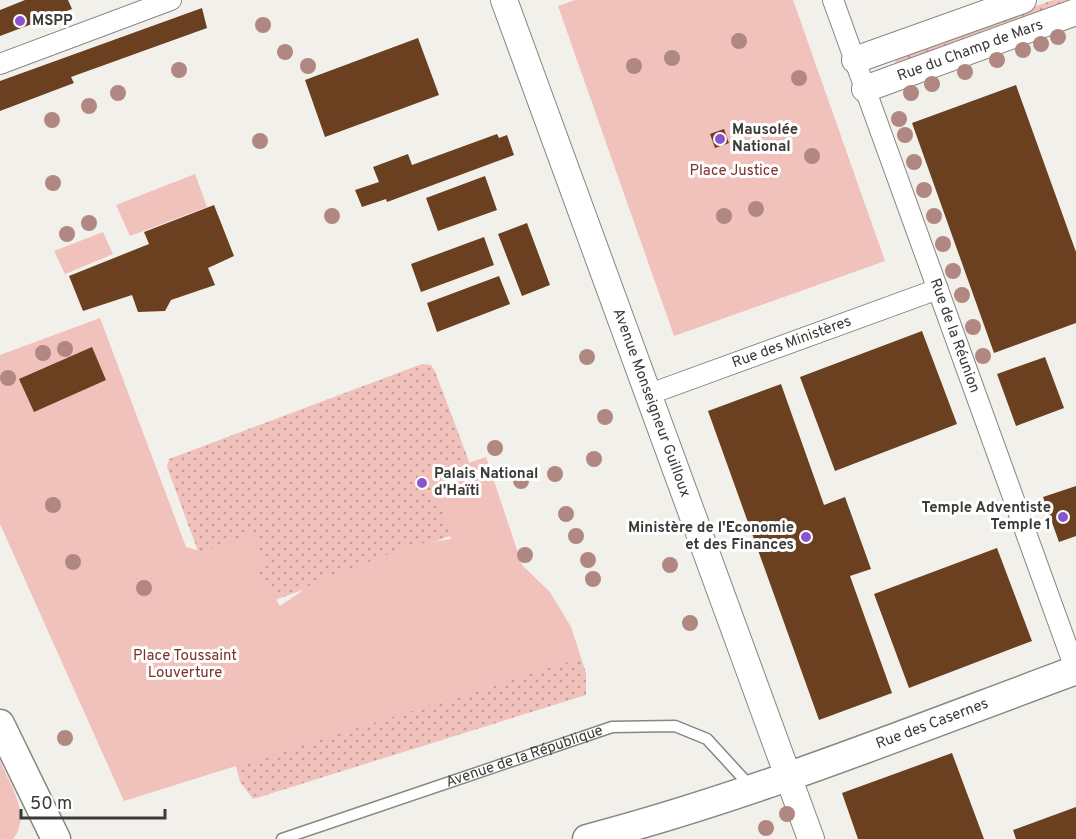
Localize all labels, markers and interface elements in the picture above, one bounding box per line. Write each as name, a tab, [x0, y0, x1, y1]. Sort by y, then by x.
place label: MSPP	[32, 12, 73, 31]
marker: MSPP	[13, 14, 27, 28]
street label: Rue du Champ de Mars	[895, 15, 1046, 86]
place label: Mausolée National	[732, 121, 798, 157]
marker: Mausolée National	[713, 132, 727, 146]
park label: Place Justice	[689, 162, 779, 181]
street label: Rue de la Réunion	[925, 276, 984, 396]
street label: Avenue Monseigneur Guilloux	[608, 306, 695, 500]
street label: Rue des Ministères	[729, 312, 854, 373]
place label: Palais National d'Haïti	[434, 465, 538, 501]
marker: Palais National d'Haïti	[415, 476, 429, 490]
place label: Temple Adventiste Temple 1	[921, 499, 1051, 535]
marker: Temple Adventiste Temple 1	[1056, 510, 1070, 524]
place label: Ministère de l'Economie et des Finances	[628, 519, 794, 555]
marker: Ministère de l'Economie et des Finances	[799, 530, 813, 544]
park label: Place Toussaint Louverture	[133, 647, 237, 683]
street label: Rue des Casernes	[873, 694, 991, 754]
street label: Avenue de la République	[443, 721, 606, 792]
scale bar	[21, 782, 165, 820]
text: 50 m	[30, 793, 72, 816]

